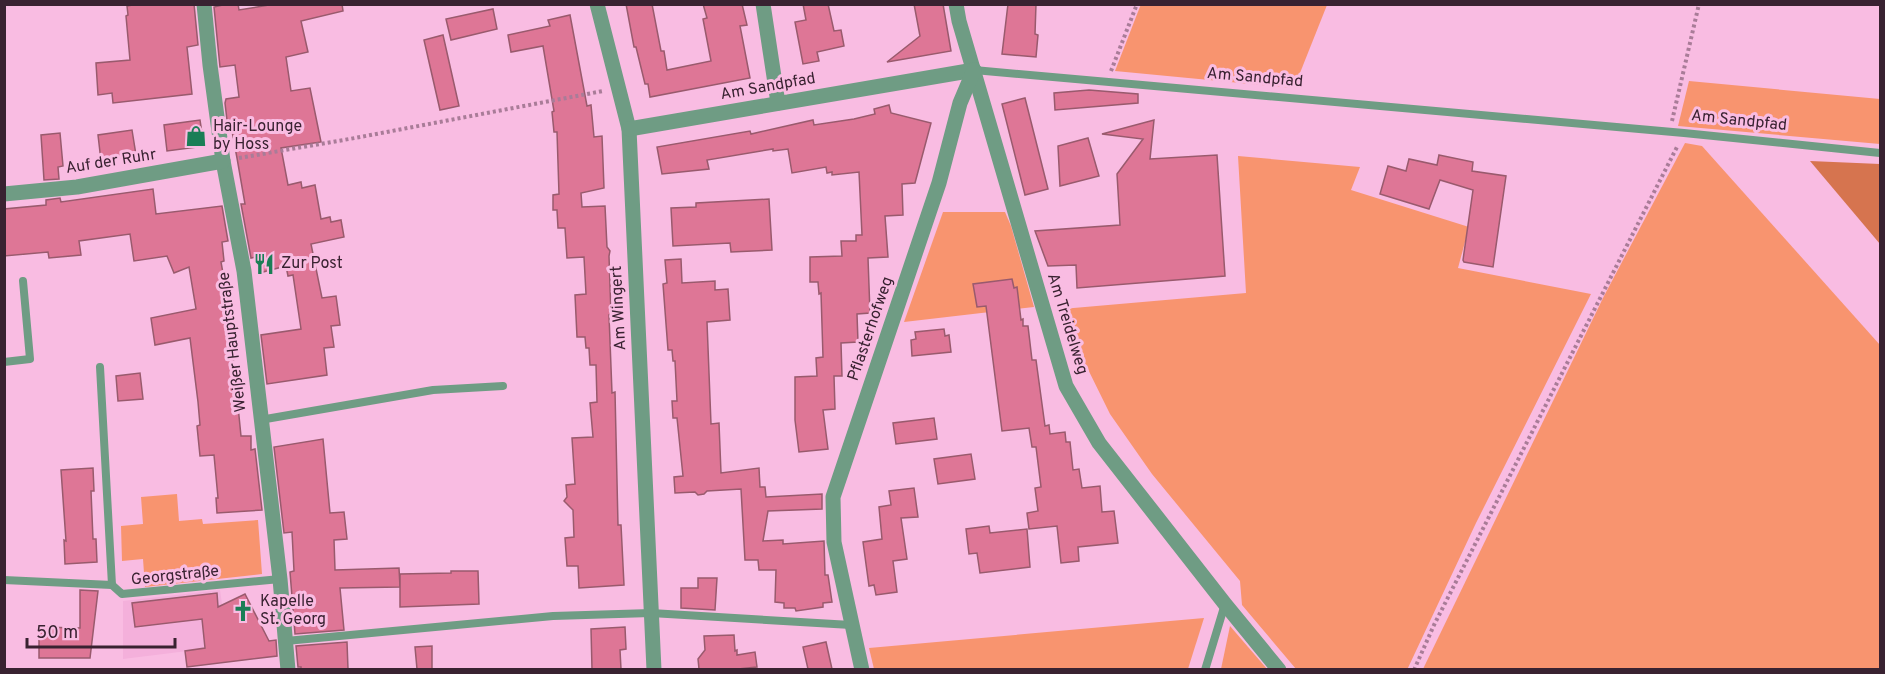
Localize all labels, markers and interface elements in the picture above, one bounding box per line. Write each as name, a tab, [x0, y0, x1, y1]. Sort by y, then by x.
street label: Am Sandpfad	[1206, 64, 1304, 92]
street label: Am Sandpfad	[719, 69, 817, 105]
street label: Am Sandpfad	[1690, 106, 1788, 136]
place label: Hair-Lounge by Hoss	[213, 117, 302, 155]
shop icon: Hair-Lounge by Hoss	[184, 124, 208, 148]
street label: Auf der Ruhr	[64, 145, 158, 179]
restaurant icon: Zur Post	[252, 252, 276, 276]
place label: Zur Post	[281, 254, 343, 274]
street label: Am Wingert	[607, 265, 631, 351]
street label: Weißer Hauptstraße	[214, 271, 252, 413]
street label: Am Treidelweg	[1042, 271, 1092, 377]
street label: Pflasterhofweg	[844, 274, 898, 384]
street label: Georgstraße	[130, 561, 220, 591]
place label: Kapelle St. Georg	[260, 592, 326, 630]
church icon: Kapelle St. Georg	[231, 599, 255, 623]
scale bar	[27, 611, 176, 649]
text: 50 m	[36, 622, 78, 645]

